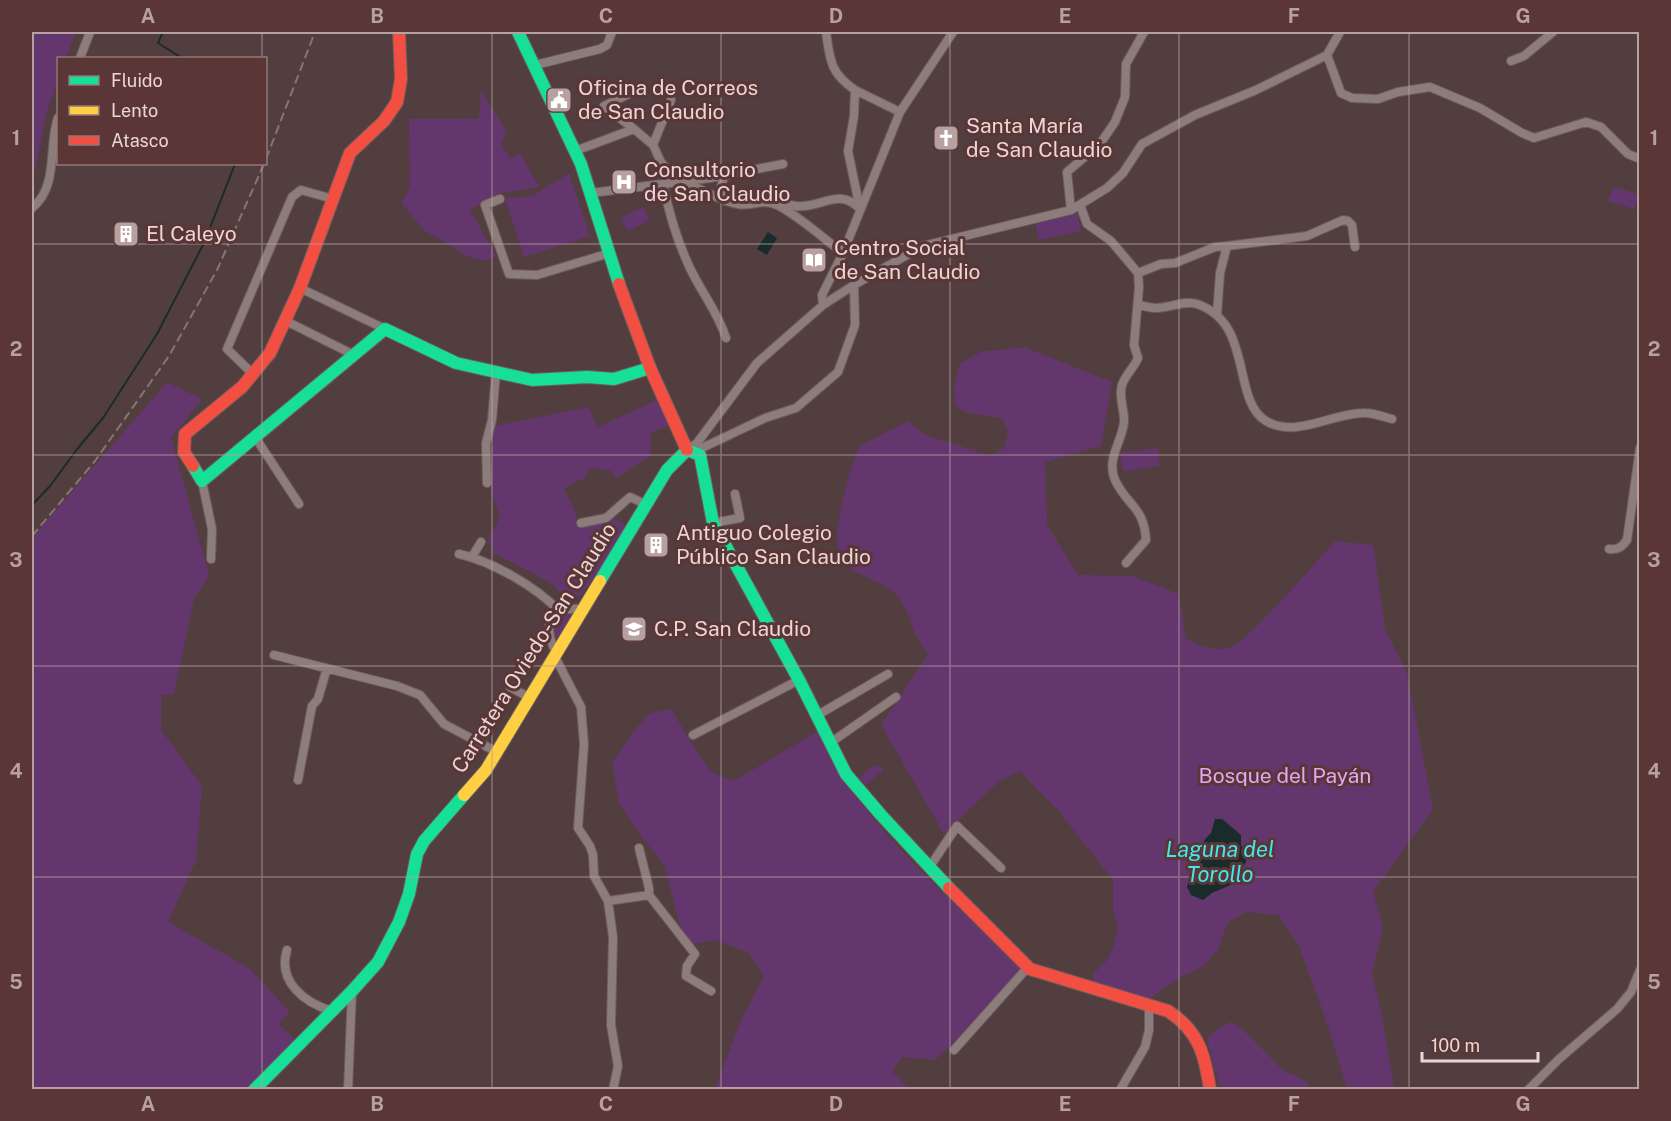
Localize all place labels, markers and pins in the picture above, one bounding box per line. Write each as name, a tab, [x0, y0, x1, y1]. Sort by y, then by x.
place label: Oficina de Correos de San Claudio	[578, 75, 758, 124]
public building icon: Oficina de Correos de San Claudio	[544, 85, 574, 115]
place label: Santa María de San Claudio	[966, 113, 1112, 162]
church icon: Santa María de San Claudio	[931, 123, 961, 153]
place label: Consultorio de San Claudio	[644, 157, 790, 206]
hospital icon: Consultorio de San Claudio	[609, 167, 639, 197]
building icon: El Caleyo	[111, 219, 141, 249]
place label: El Caleyo	[146, 221, 237, 246]
place label: Centro Social de San Claudio	[834, 235, 980, 284]
library icon: Centro Social de San Claudio	[799, 245, 829, 275]
place label: Antiguo Colegio Público San Claudio	[676, 520, 871, 569]
building icon: Antiguo Colegio Público San Claudio	[641, 530, 671, 560]
school or university icon: C.P. San Claudio	[619, 614, 649, 644]
place label: C.P. San Claudio	[654, 616, 811, 641]

